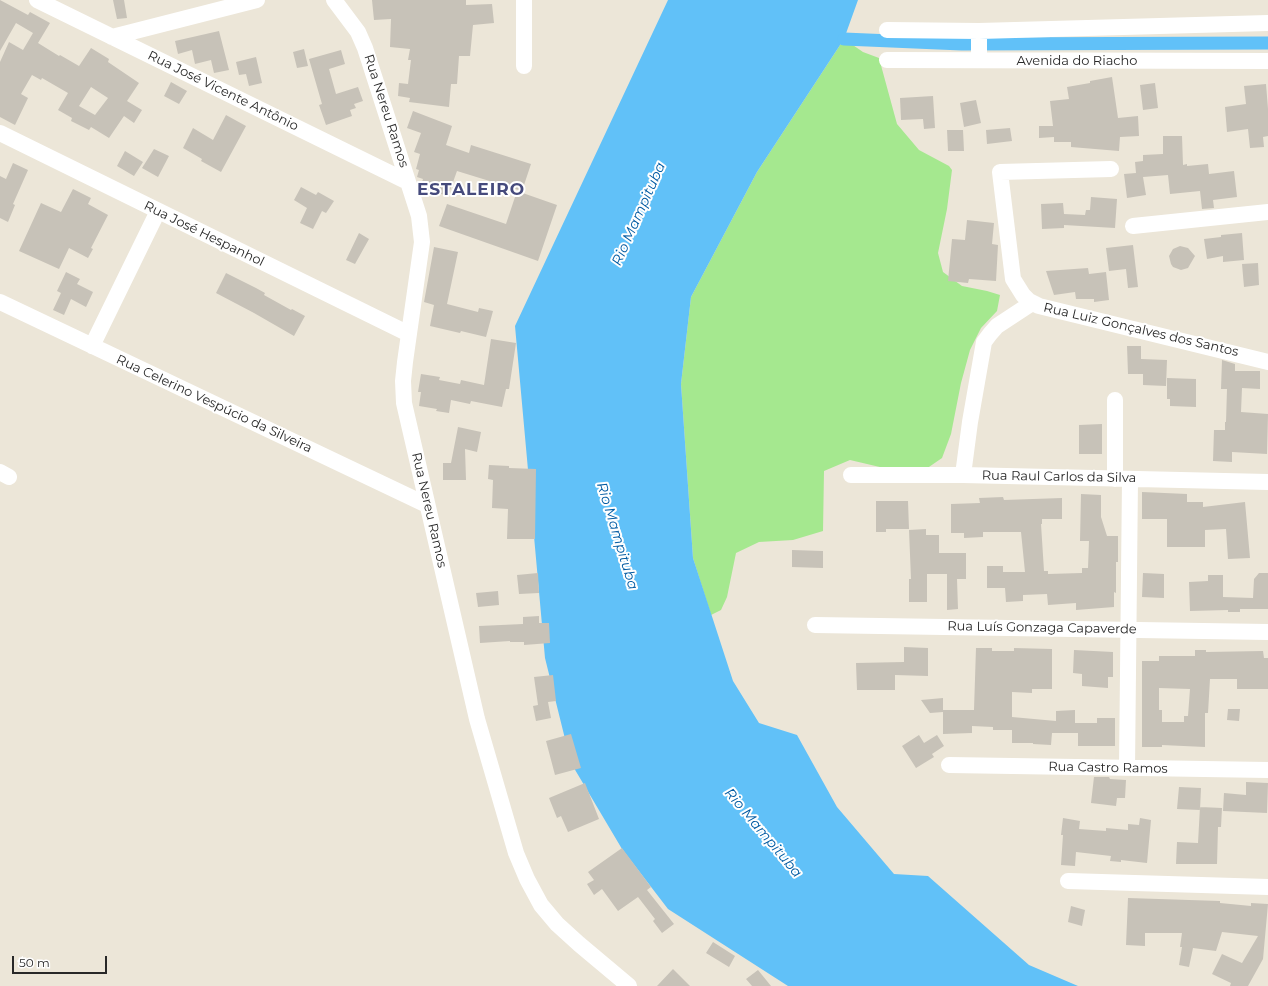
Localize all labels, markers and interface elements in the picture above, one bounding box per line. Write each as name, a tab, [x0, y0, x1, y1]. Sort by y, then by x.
street label: Rua José Vicente Antônio	[145, 48, 301, 134]
street label: Rua Nereu Ramos	[360, 52, 412, 170]
street label: Avenida do Riacho	[1017, 53, 1137, 69]
water label: Rio Mampituba	[609, 160, 669, 268]
district label: ESTALEIRO	[417, 180, 525, 200]
street label: Rua José Hespanhol	[141, 198, 267, 270]
street label: Rua Luiz Gonçalves dos Santos	[1042, 300, 1240, 360]
street label: Rua Celerino Vespúcio da Silveira	[114, 352, 314, 456]
street label: Rua Nereu Ramos	[408, 451, 450, 569]
street label: Rua Raul Carlos da Silva	[982, 468, 1136, 486]
water label: Rio Mampituba	[593, 480, 641, 592]
street label: Rua Luís Gonzaga Capaverde	[947, 619, 1137, 637]
street label: Rua Castro Ramos	[1048, 759, 1168, 777]
water label: Rio Mampituba	[721, 785, 805, 881]
scale bar	[14, 948, 109, 974]
text: 50 m	[19, 955, 50, 970]

